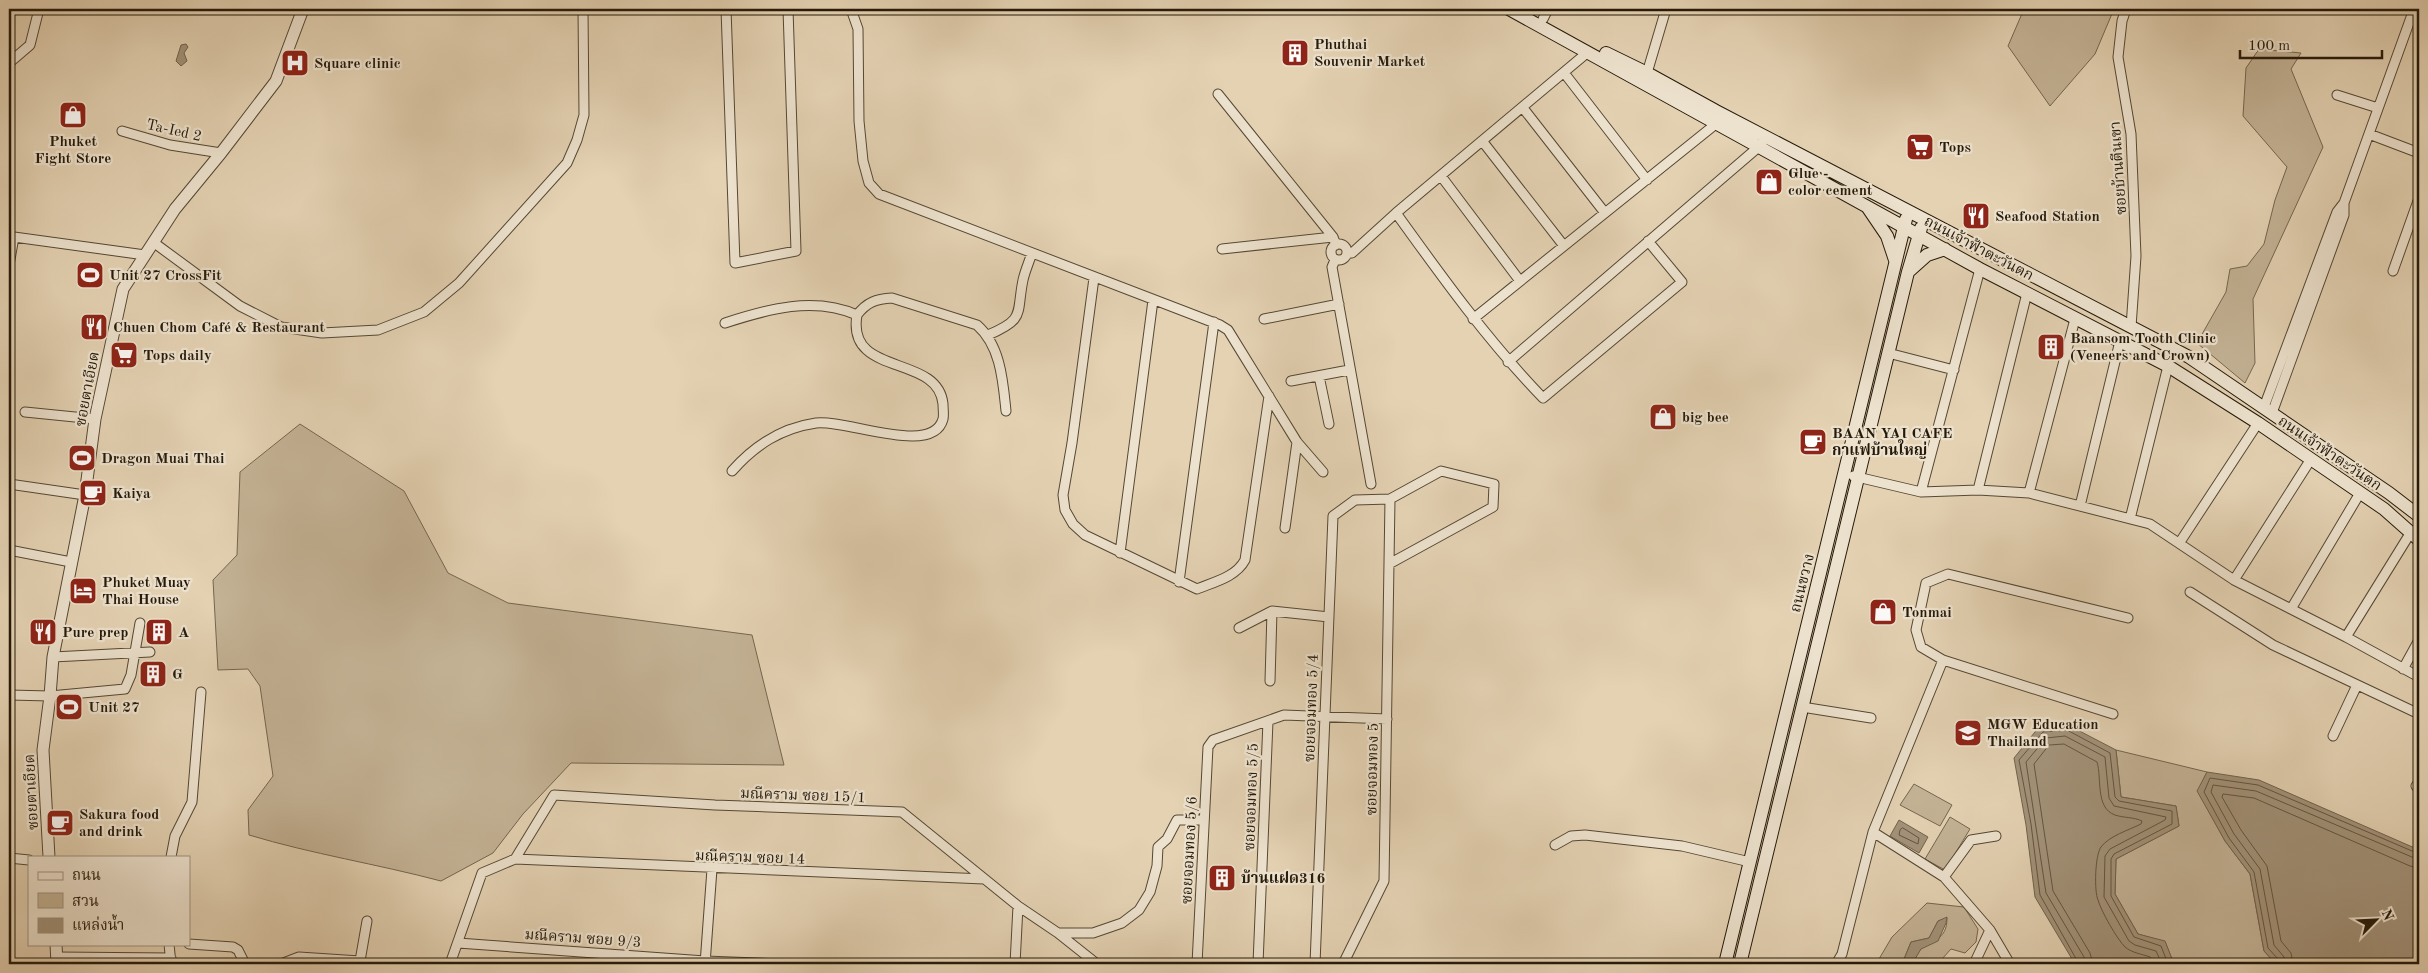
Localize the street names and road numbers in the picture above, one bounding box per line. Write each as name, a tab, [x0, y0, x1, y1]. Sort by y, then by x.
street label: Ta-Ied 2	[144, 118, 203, 145]
street label: ซอยบ้านตีนเขา	[2106, 121, 2130, 215]
street label: ถนนเจ้าฟ้าตะวันตก	[1921, 212, 2037, 284]
street label: ซอยตาเอียด	[71, 350, 103, 428]
street label: ถนนเจ้าฟ้าตะวันตก	[2275, 412, 2385, 494]
street label: ถนนขวาง	[1789, 552, 1818, 614]
street label: ซอยจอมทอง 5/4	[1303, 654, 1322, 762]
street label: ซอยจอมทอง 5	[1365, 722, 1382, 816]
street label: ซอยจอมทอง 5/5	[1243, 743, 1262, 851]
street label: ซอยตาเอียด	[20, 754, 42, 830]
street label: มณีคราม ซอย 15/1	[740, 784, 866, 806]
street label: ซอยจอมทอง 5/6	[1180, 796, 1201, 905]
street label: มณีคราม ซอย 14	[695, 846, 805, 868]
street label: มณีคราม ซอย 9/3	[524, 925, 642, 951]

